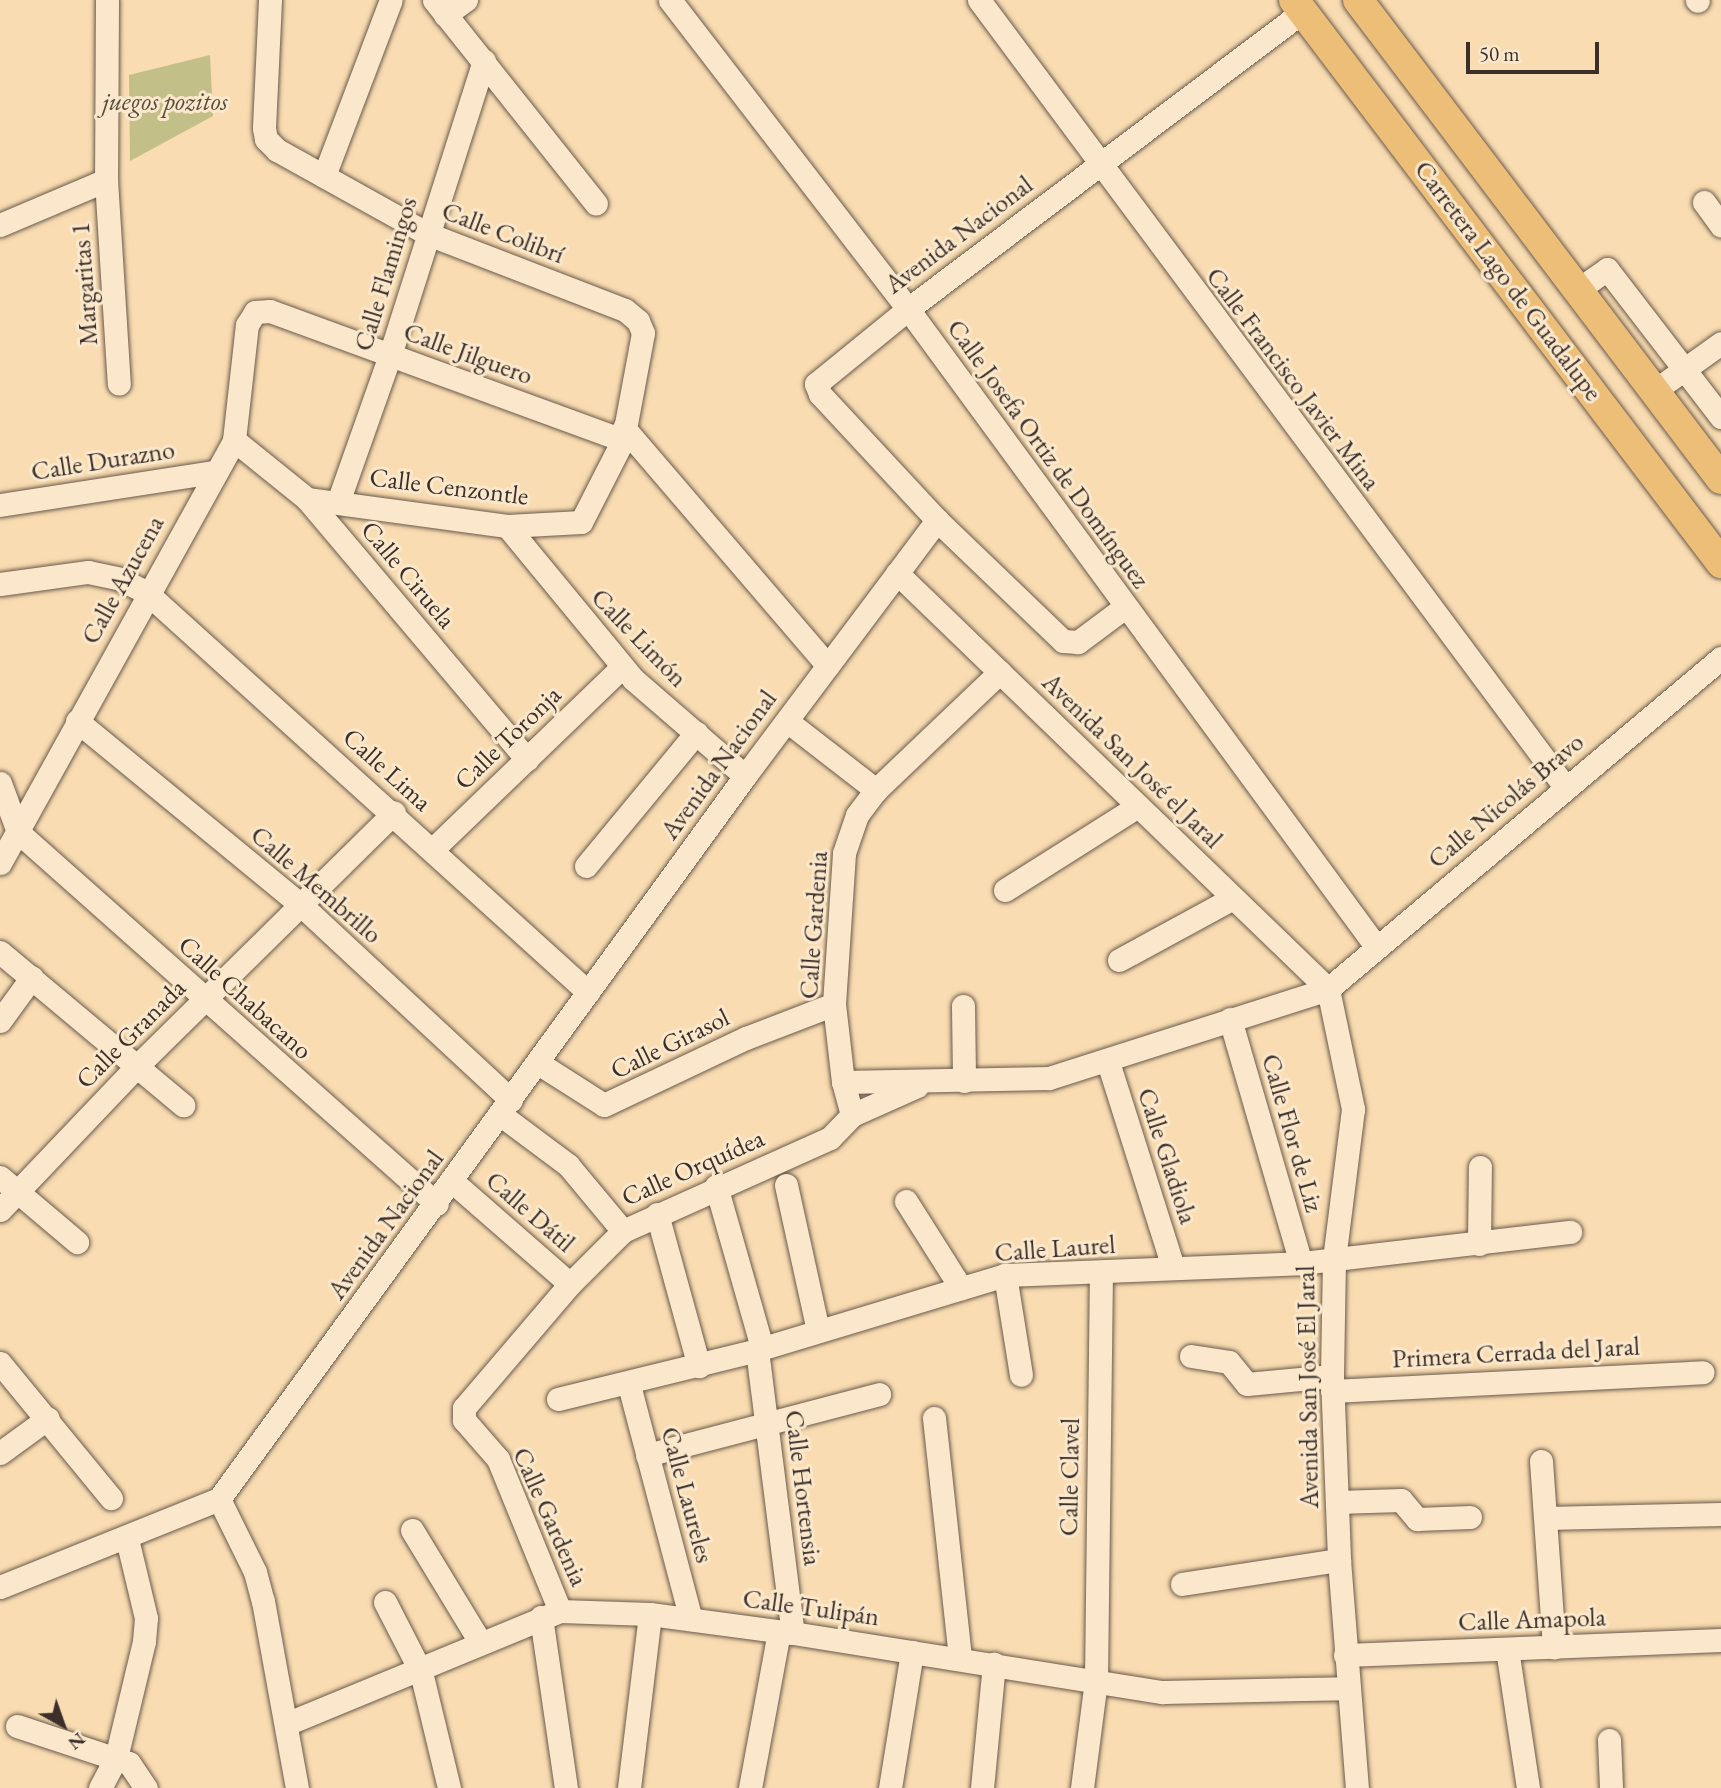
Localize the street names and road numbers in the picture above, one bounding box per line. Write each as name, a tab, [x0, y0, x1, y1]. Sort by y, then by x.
street label: Carretera Lago de Guadalupe	[1408, 155, 1608, 407]
street label: Avenida Nacional	[879, 169, 1039, 301]
street label: Calle Flamingos	[348, 193, 424, 355]
street label: Calle Colibrí	[437, 195, 569, 271]
street label: Margaritas 1	[65, 221, 105, 347]
street label: Calle Francisco Javier Mina	[1199, 262, 1387, 496]
street label: Calle Josefa Ortiz de Domínguez	[940, 314, 1156, 594]
street label: Calle Jilguero	[399, 316, 537, 392]
street label: Calle Durazno	[29, 434, 177, 488]
street label: Calle Cenzontle	[368, 462, 530, 512]
street label: Calle Azucena	[75, 510, 171, 650]
street label: Calle Ciruela	[354, 515, 462, 635]
street label: Calle Limón	[584, 582, 694, 694]
street label: Avenida San José el Jaral	[1035, 667, 1229, 855]
street label: Calle Toronja	[448, 680, 568, 796]
street label: Avenida Nacional	[654, 684, 784, 846]
street label: Calle Lima	[336, 722, 438, 818]
street label: Calle Nicolás Bravo	[1422, 727, 1590, 875]
street label: Calle Membrillo	[244, 820, 388, 950]
street label: Calle Gardenia	[793, 850, 835, 1000]
street label: Calle Chabacano	[172, 930, 318, 1066]
street label: Calle Granada	[70, 973, 192, 1095]
street label: Calle Girasol	[606, 1002, 734, 1086]
street label: Calle Flor de Liz	[1255, 1050, 1329, 1216]
street label: Calle Gladiola	[1130, 1084, 1204, 1228]
street label: Calle Orquídea	[617, 1123, 769, 1213]
street label: Avenida Nacional	[321, 1144, 451, 1306]
street label: Calle Dátil	[479, 1165, 581, 1259]
street label: Calle Laurel	[994, 1229, 1116, 1269]
street label: Avenida San José El Jaral	[1290, 1265, 1326, 1509]
street label: Primera Cerrada del Jaral	[1391, 1331, 1641, 1375]
street label: Calle Hortensia	[778, 1408, 828, 1568]
street label: Calle Clavel	[1053, 1418, 1087, 1536]
street label: Calle Laureles	[654, 1424, 720, 1566]
street label: Calle Gardenia	[506, 1443, 594, 1591]
street label: Calle Tulipán	[741, 1583, 881, 1633]
street label: Calle Amapola	[1458, 1602, 1606, 1638]

